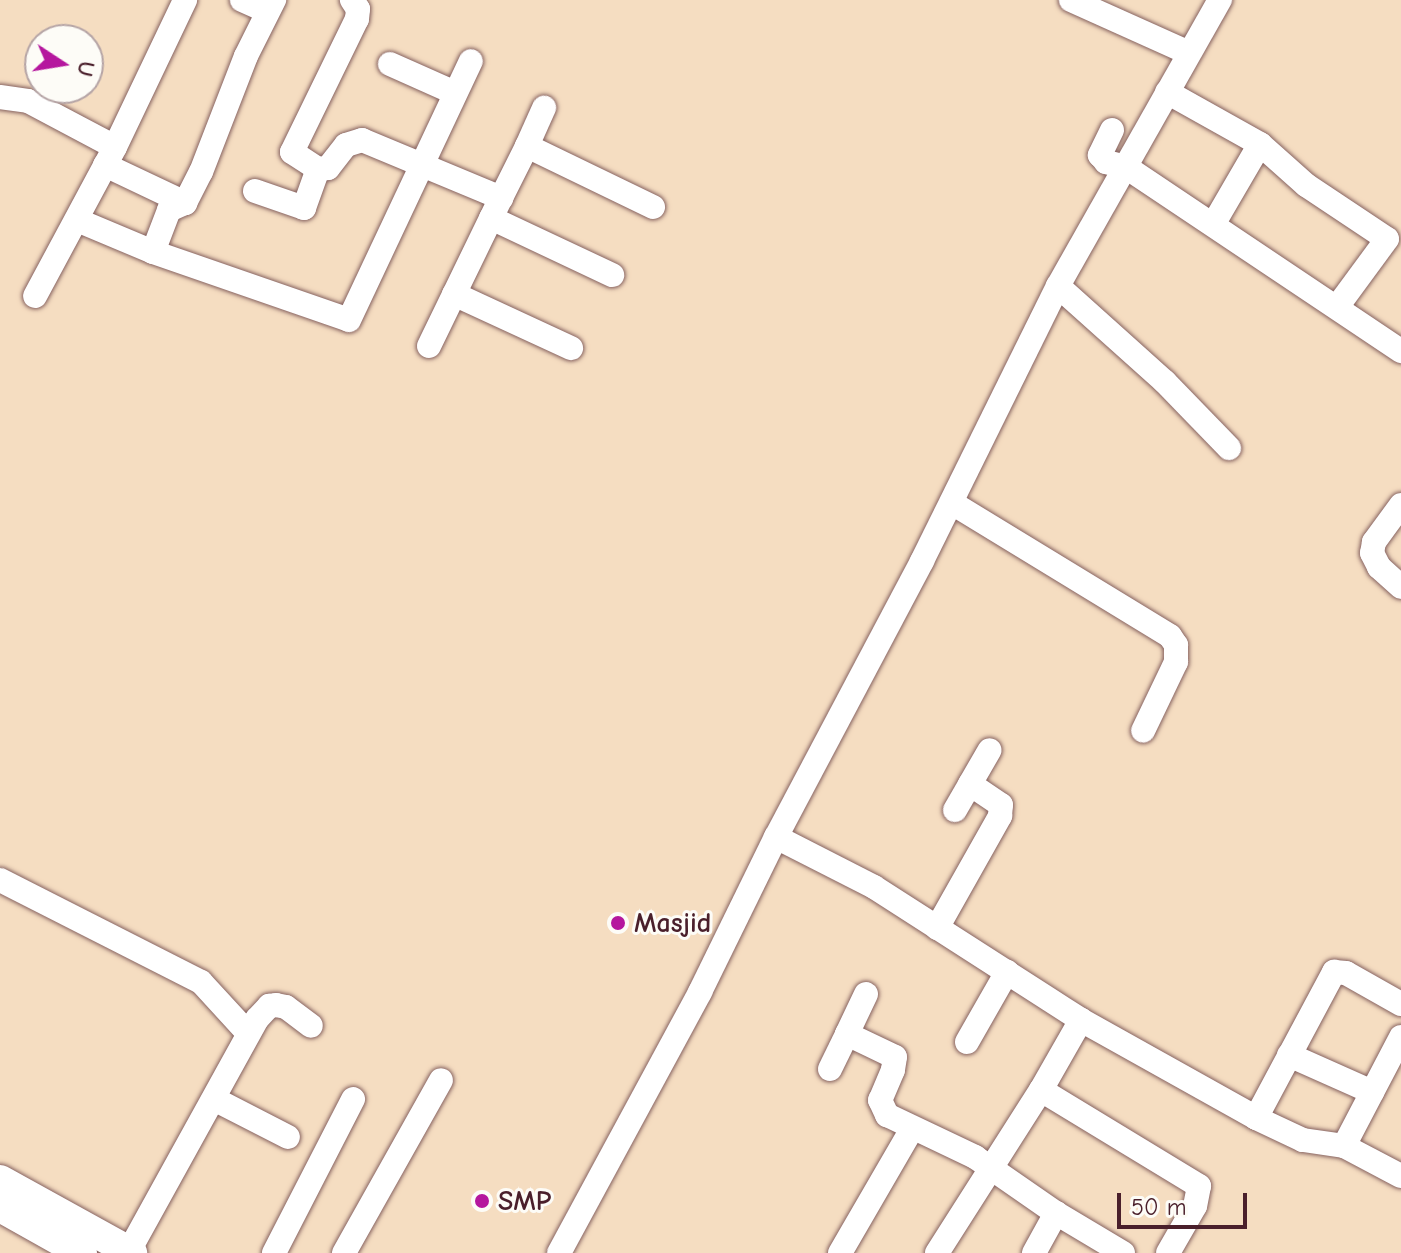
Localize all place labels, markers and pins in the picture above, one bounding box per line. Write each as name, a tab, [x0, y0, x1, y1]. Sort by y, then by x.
place label: Masjid	[634, 906, 711, 940]
marker: Masjid	[609, 914, 627, 932]
place label: SMP	[498, 1184, 551, 1218]
marker: SMP	[473, 1192, 491, 1210]

